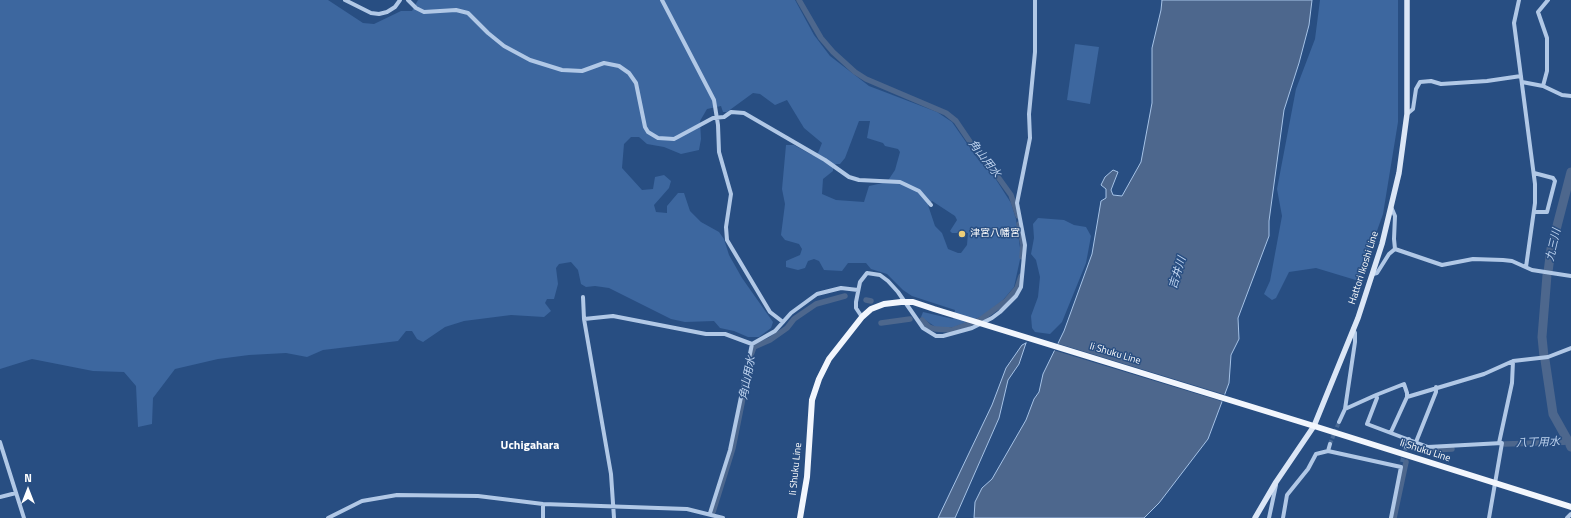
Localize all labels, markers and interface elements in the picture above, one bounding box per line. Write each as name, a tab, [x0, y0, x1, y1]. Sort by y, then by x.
water label: 角山用水	[965, 138, 1003, 180]
water label: 九三川	[1544, 227, 1564, 263]
place label: 津宮八幡宮	[970, 228, 1020, 240]
marker: 津宮八幡宮	[957, 229, 967, 239]
street label: Hattori Ikoshi Line	[1347, 230, 1381, 306]
water label: 吉井川	[1167, 255, 1189, 291]
street label: Ii Shuku Line	[1088, 341, 1142, 367]
water label: 角山用水	[737, 355, 759, 401]
water label: 八丁用水	[1516, 436, 1560, 450]
street label: Ii Shuku Line	[1398, 437, 1452, 465]
district label: Uchigahara	[501, 439, 559, 453]
street label: Ii Shuku Line	[787, 442, 805, 496]
north arrow	[8, 470, 48, 510]
text: N	[24, 470, 32, 486]

